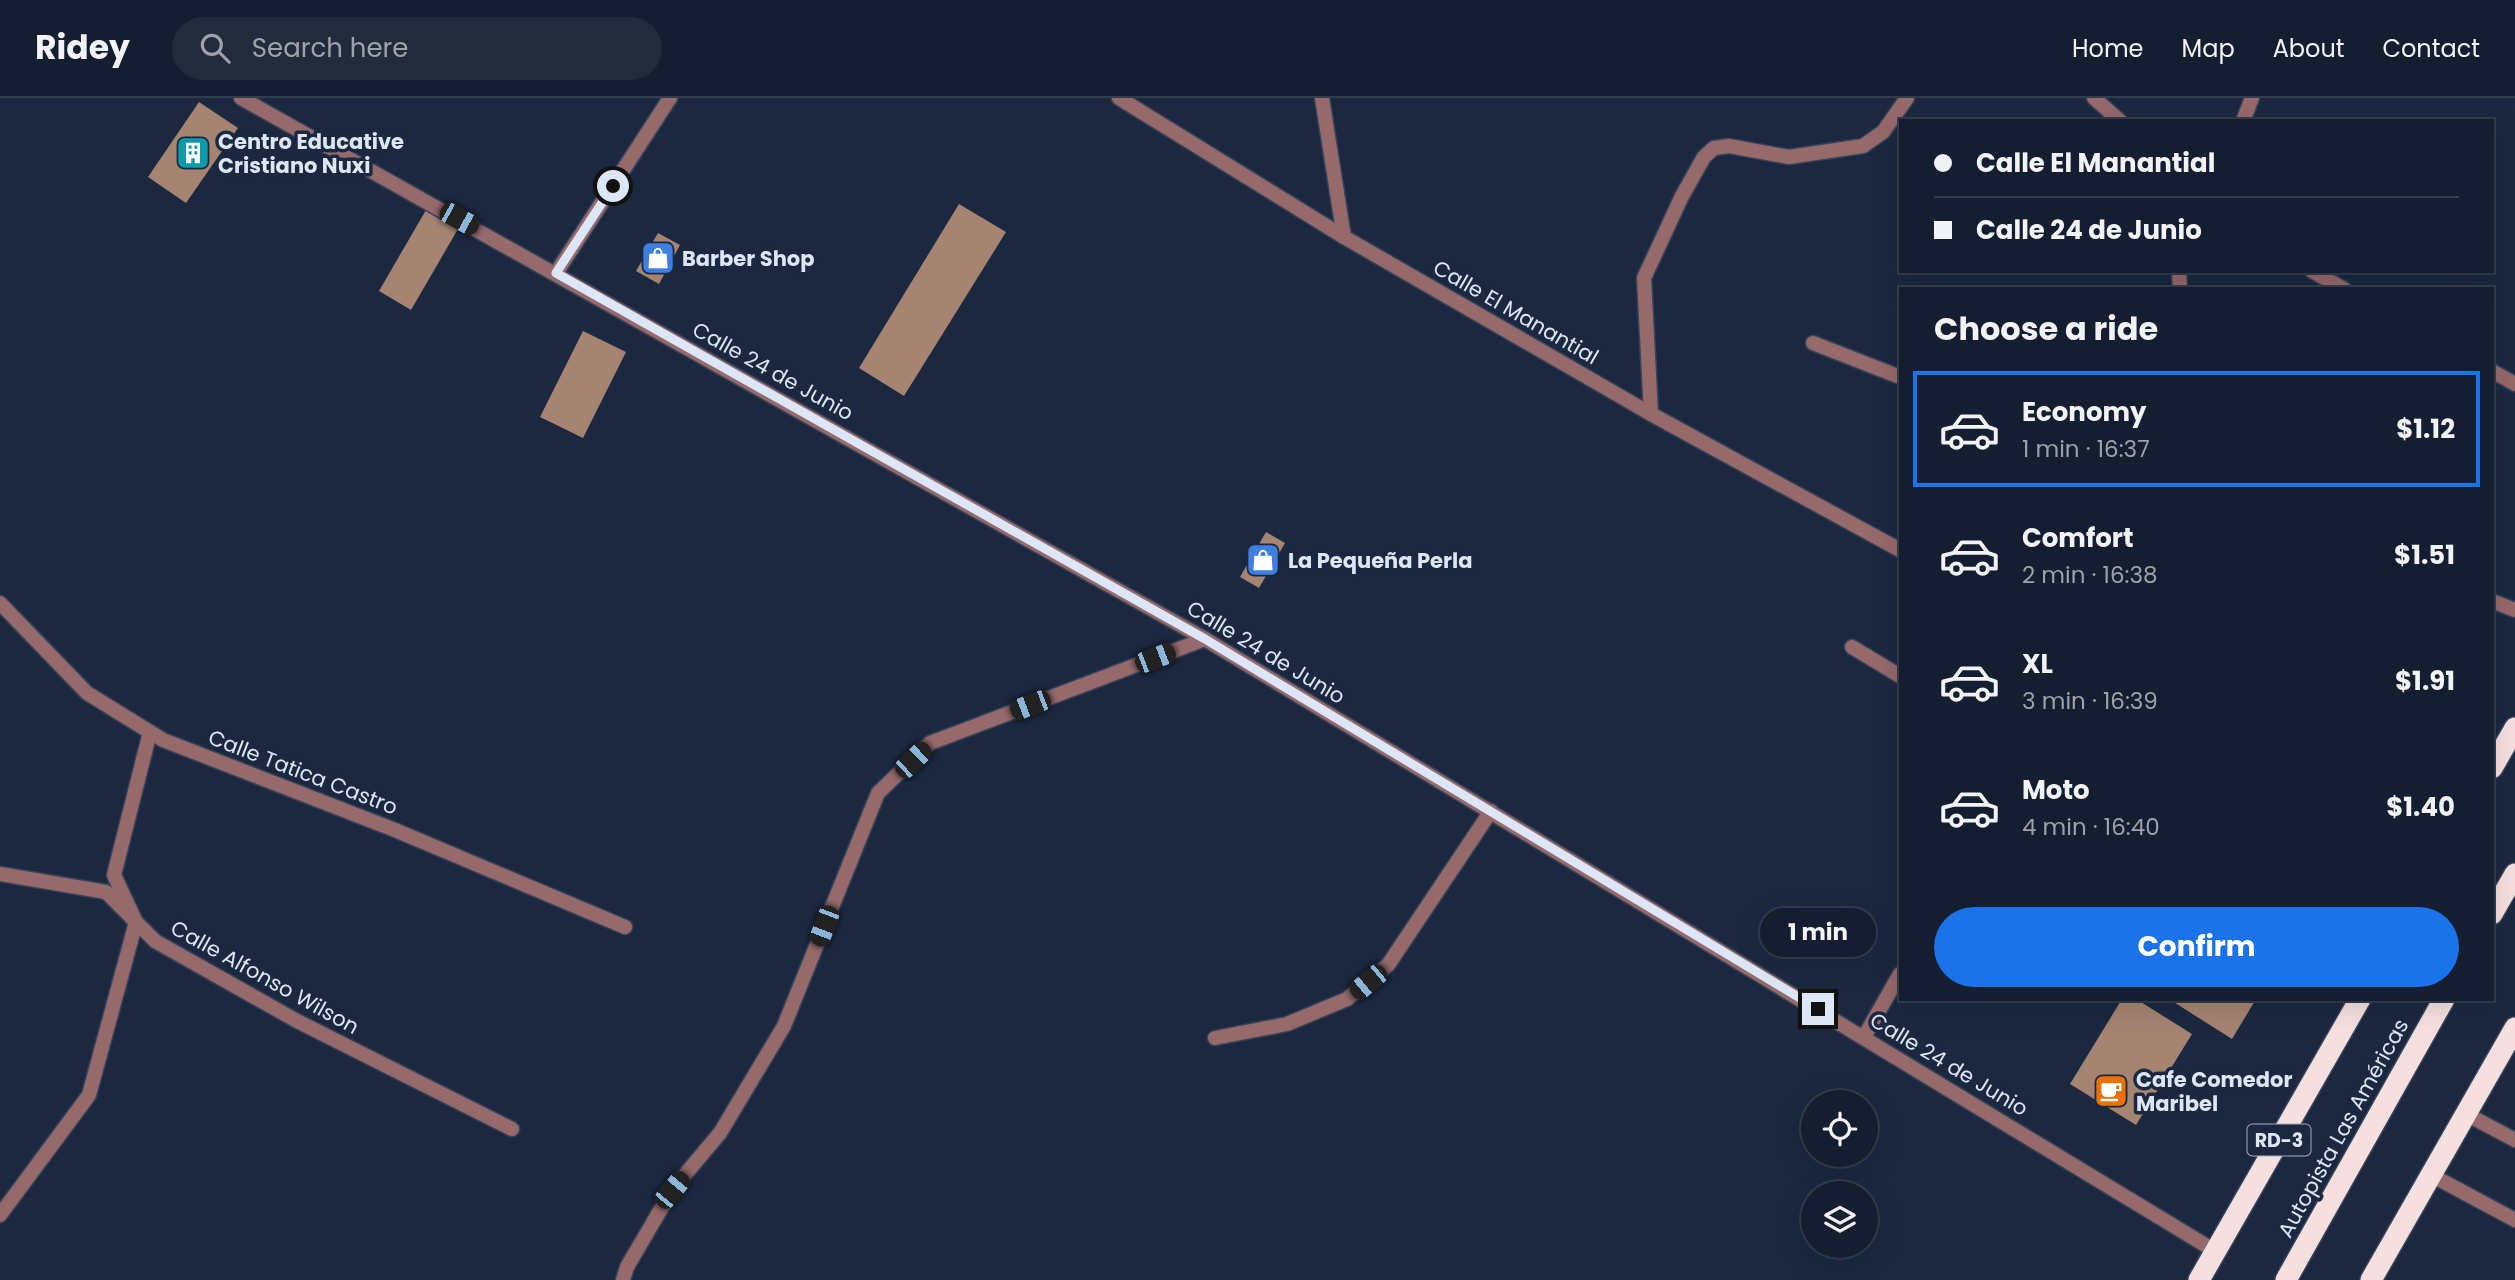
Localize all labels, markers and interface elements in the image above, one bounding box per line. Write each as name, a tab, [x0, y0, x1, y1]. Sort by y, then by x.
search box	[172, 17, 662, 80]
text: Ridey	[35, 24, 130, 71]
icon: search	[196, 29, 234, 67]
text: Search here	[252, 30, 408, 66]
text: Home	[2072, 32, 2144, 65]
text: Map	[2182, 32, 2235, 65]
text: About	[2273, 32, 2344, 65]
text: Contact	[2382, 32, 2480, 65]
place label: Centro Educative Cristiano Nuxi	[218, 127, 404, 180]
building icon: Centro Educative Cristiano Nuxi	[174, 134, 212, 172]
text: Calle El Manantial	[1976, 145, 2215, 181]
route start	[597, 170, 629, 202]
car	[436, 200, 483, 238]
text: Calle 24 de Junio	[1976, 212, 2202, 248]
shop icon: Barber Shop	[639, 239, 677, 277]
place label: Barber Shop	[682, 244, 814, 273]
street label: Calle El Manantial	[1428, 253, 1604, 371]
text: Choose a ride	[1934, 306, 2158, 351]
street label: Calle 24 de Junio	[687, 315, 859, 427]
text: Economy	[2022, 394, 2146, 430]
icon: car	[1938, 398, 2001, 461]
text: $1.12	[2396, 411, 2455, 447]
text: 1 min · 16:37	[2022, 433, 2150, 465]
text: Comfort	[2022, 520, 2134, 556]
icon: car	[1938, 524, 2001, 587]
text: $1.51	[2394, 537, 2455, 573]
shop icon: La Pequeña Perla	[1244, 541, 1282, 579]
place label: La Pequeña Perla	[1288, 546, 1472, 575]
text: 2 min · 16:38	[2022, 559, 2158, 591]
street label: Calle 24 de Junio	[1182, 593, 1350, 711]
car	[1132, 641, 1179, 675]
text: XL	[2022, 646, 2053, 682]
icon: car	[1938, 650, 2001, 713]
text: $1.91	[2395, 663, 2455, 699]
text: 3 min · 16:39	[2022, 685, 2158, 717]
car	[1007, 688, 1054, 722]
street label: Calle Tatica Castro	[204, 723, 402, 821]
car	[891, 738, 936, 782]
text: Moto	[2022, 772, 2090, 808]
icon: car	[1938, 776, 2001, 839]
text: $1.40	[2386, 789, 2455, 825]
text: 4 min · 16:40	[2022, 811, 2160, 843]
car	[807, 903, 842, 949]
button: Confirm	[1934, 907, 2459, 987]
callout: 1 min	[1760, 908, 1876, 956]
street label: Calle Alfonso Wilson	[166, 913, 364, 1041]
text: 1 min	[1788, 916, 1848, 948]
car	[1346, 960, 1391, 1004]
route end	[1802, 993, 1834, 1025]
street label: Calle 24 de Junio	[1865, 1005, 2033, 1123]
street label: Autopista Las Américas	[2271, 1013, 2415, 1243]
place label: Cafe Comedor Maribel	[2136, 1065, 2292, 1118]
cafe icon: Cafe Comedor Maribel	[2092, 1072, 2130, 1110]
map controls	[1801, 1090, 1878, 1258]
button: locate	[1801, 1090, 1878, 1167]
road number: RD-3	[2248, 1124, 2310, 1156]
car	[651, 1167, 694, 1213]
button: layers	[1801, 1181, 1878, 1258]

